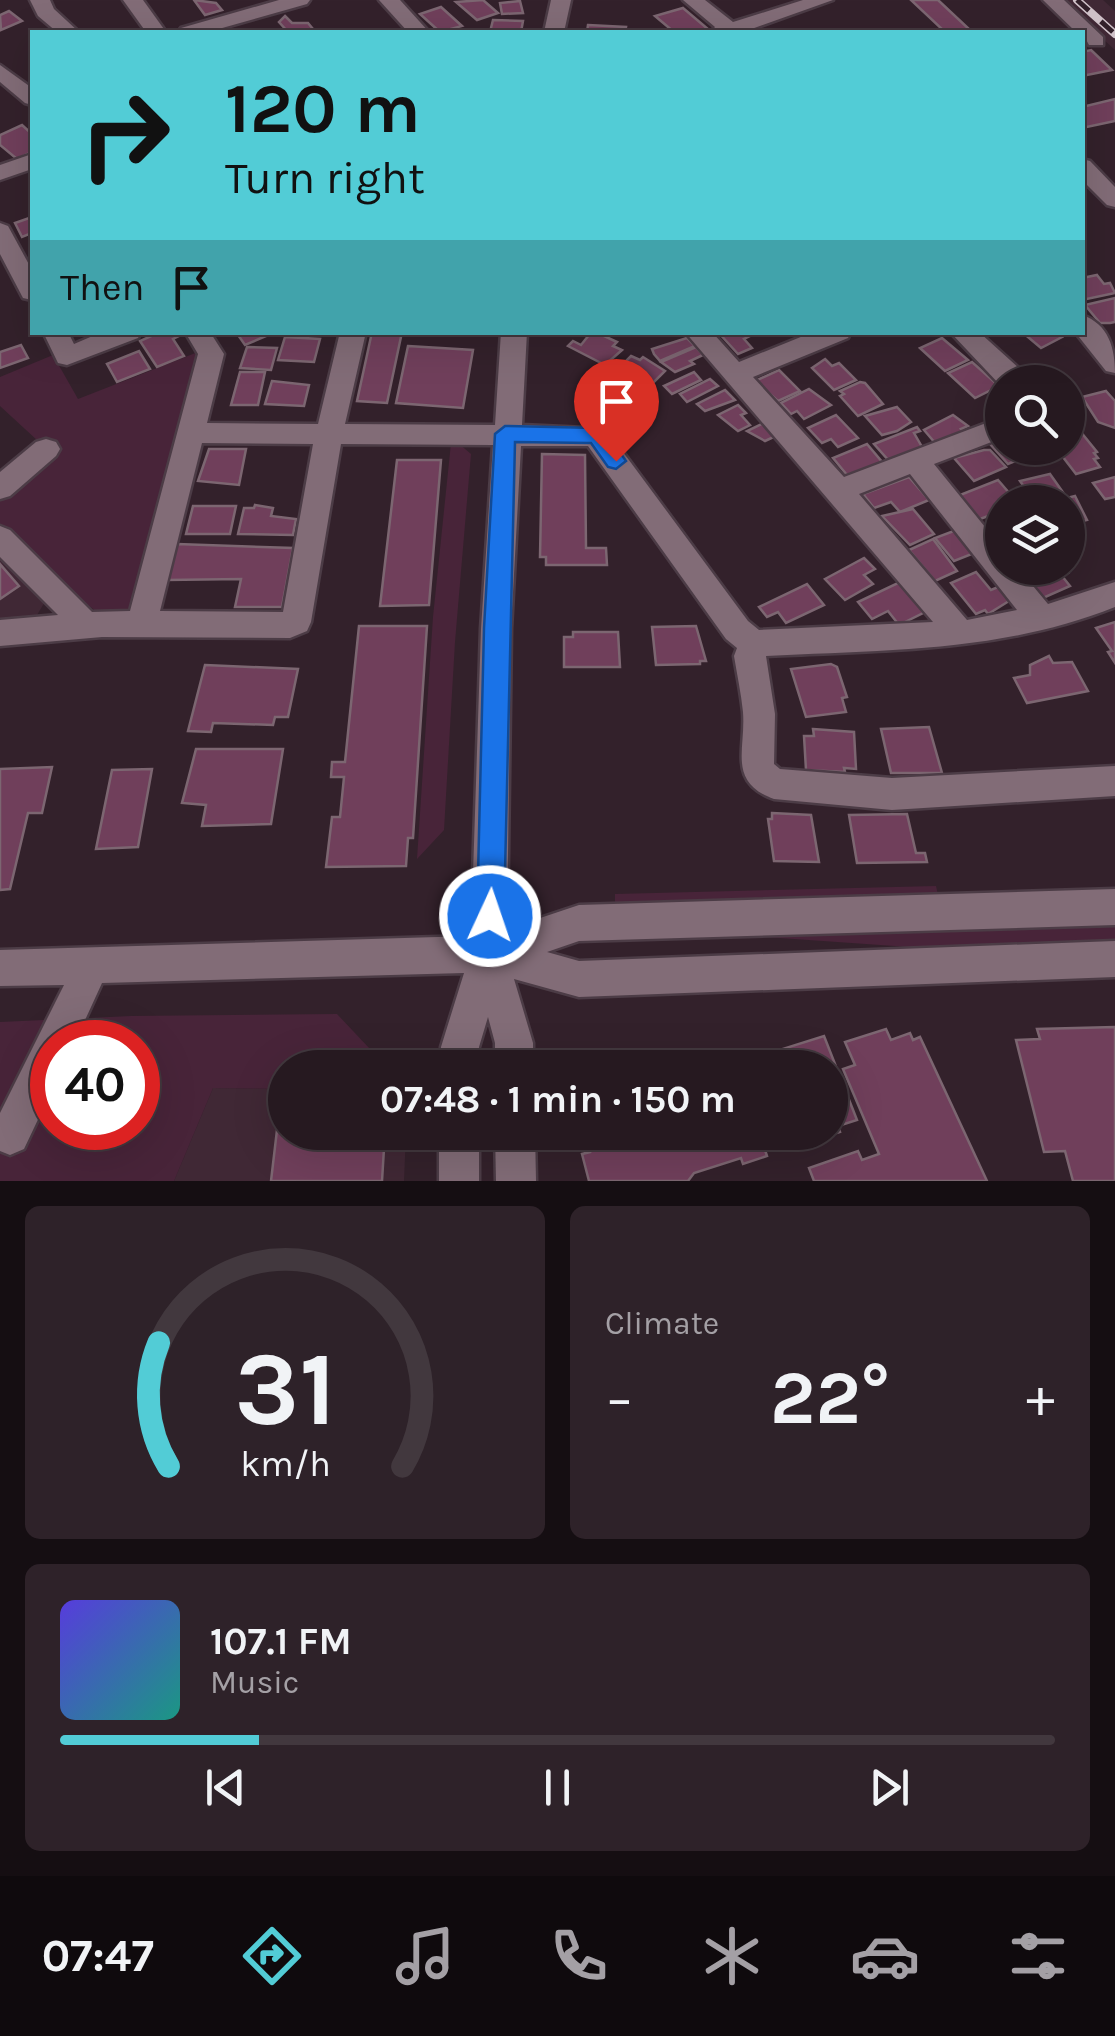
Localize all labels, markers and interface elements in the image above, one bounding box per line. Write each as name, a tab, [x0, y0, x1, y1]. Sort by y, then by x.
text: 120 m	[225, 68, 421, 150]
icon: right	[60, 70, 190, 200]
text: Turn right	[225, 152, 425, 204]
icon: arrive	[164, 260, 219, 315]
text: Then	[60, 265, 144, 310]
pin	[574, 359, 659, 462]
map controls	[985, 365, 1085, 585]
button: search	[985, 365, 1085, 465]
icon: arrive	[589, 374, 644, 429]
button: layers	[985, 485, 1085, 585]
position arrow	[438, 864, 542, 968]
speed limit sign: 40	[30, 1020, 160, 1150]
text: 07:48 · 1 min · 150 m	[380, 1077, 736, 1122]
text: Climate	[605, 1305, 719, 1342]
text: 31	[234, 1329, 336, 1450]
text: 22°	[770, 1354, 890, 1442]
text: −	[605, 1366, 634, 1430]
text: +	[1026, 1366, 1055, 1430]
text: km/h	[240, 1443, 330, 1485]
text: 107.1 FM	[210, 1619, 352, 1664]
text: Music	[210, 1664, 299, 1701]
icon: previous	[198, 1760, 253, 1815]
icon: pause	[530, 1760, 585, 1815]
icon: next	[862, 1760, 917, 1815]
icon: directions	[237, 1921, 307, 1991]
icon: music	[390, 1921, 460, 1991]
icon: phone	[544, 1921, 614, 1991]
icon: climate	[697, 1921, 767, 1991]
icon: car	[850, 1921, 920, 1991]
icon: filters	[1003, 1921, 1073, 1991]
text: 07:47	[42, 1930, 154, 1982]

